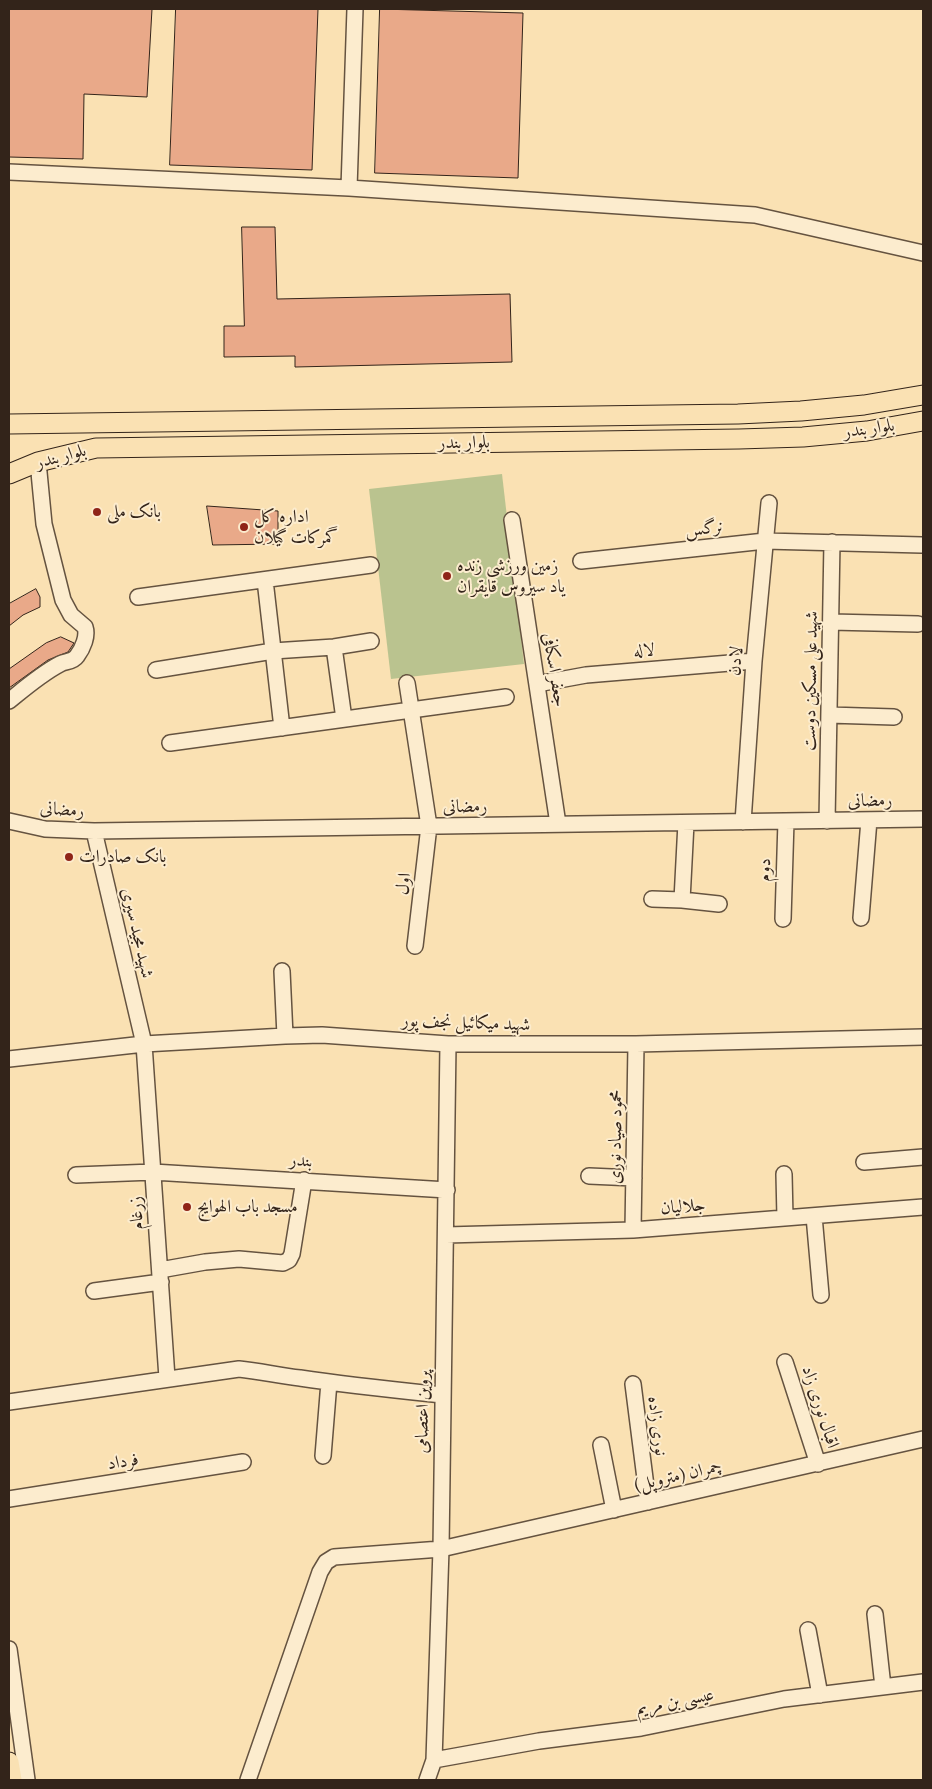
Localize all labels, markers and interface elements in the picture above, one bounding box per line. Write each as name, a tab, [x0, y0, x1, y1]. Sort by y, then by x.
street label: بلوار بندر	[842, 415, 896, 443]
street label: بلوار بندر	[438, 432, 490, 454]
street label: بلوار بندر	[33, 440, 89, 474]
place label: بانک ملی	[107, 501, 161, 523]
marker: بانک ملی	[91, 506, 103, 518]
place label: اداره کل گمرکات گیلان	[254, 506, 338, 548]
street label: نرگس	[684, 516, 724, 542]
marker: اداره کل گمرکات گیلان	[238, 521, 250, 533]
place label: زمین ورزشی زنده یاد سیروس قایقران	[457, 555, 565, 598]
marker: زمین ورزشی زنده یاد سیروس قایقران	[441, 570, 453, 582]
street label: شهید علی مسکین دوست	[799, 611, 823, 751]
street label: جعفر اسکافی	[537, 631, 571, 709]
street label: لاله	[632, 639, 656, 663]
street label: لادن	[724, 645, 748, 677]
street label: رمضانی	[848, 790, 892, 812]
street label: رمضانی	[443, 796, 487, 818]
street label: رمضانی	[39, 798, 85, 822]
place label: بانک صادرات	[79, 846, 166, 868]
marker: بانک صادرات	[63, 851, 75, 863]
street label: دوم	[754, 858, 776, 882]
street label: اول	[392, 872, 416, 896]
street label: شهید مجید سیری	[116, 886, 158, 980]
street label: شهید میکائیل نجف پور	[401, 1010, 531, 1036]
street label: محمود صیاد نوری	[604, 1090, 628, 1184]
street label: بندر	[289, 1150, 313, 1172]
street label: زرغام	[125, 1195, 149, 1231]
street label: جلالیان	[660, 1195, 706, 1219]
place label: مسجد باب الهوایج	[197, 1196, 298, 1218]
marker: مسجد باب الهوایج	[181, 1201, 193, 1213]
street label: اقبال نوری زاد	[797, 1363, 843, 1451]
street label: پروین اعتصامی	[411, 1370, 435, 1454]
street label: نوری زاده	[643, 1395, 671, 1457]
street label: فرداد	[106, 1449, 140, 1475]
street label: چمران (متروپل)	[632, 1455, 724, 1497]
street label: عیسی بن مریم	[634, 1684, 716, 1720]

